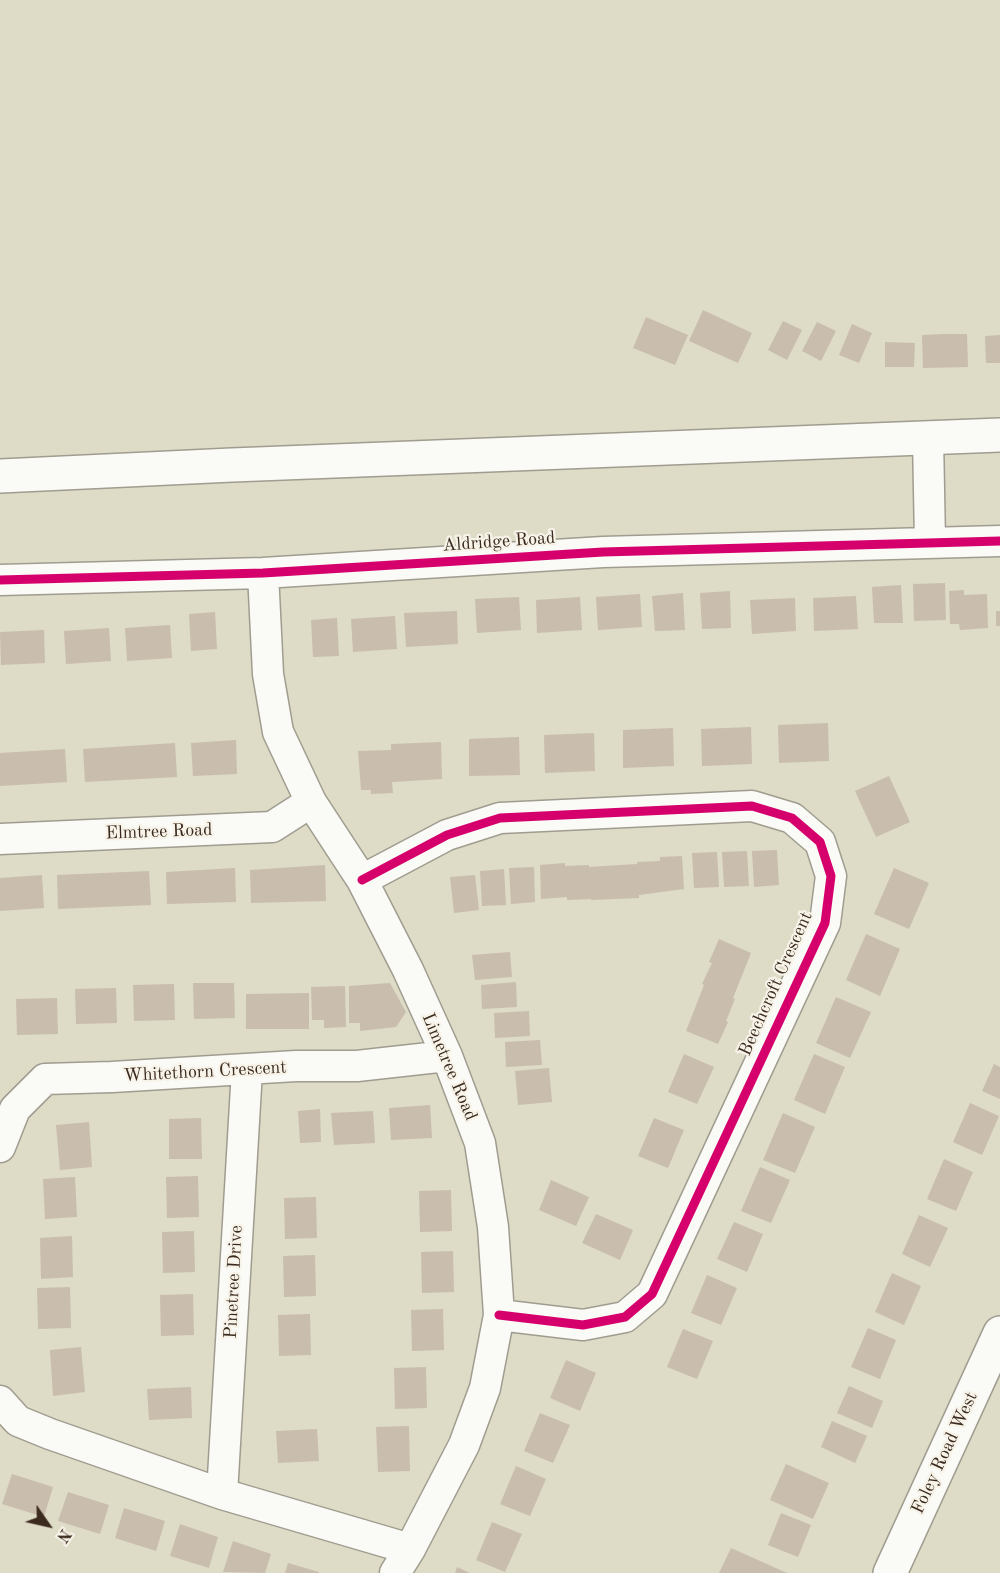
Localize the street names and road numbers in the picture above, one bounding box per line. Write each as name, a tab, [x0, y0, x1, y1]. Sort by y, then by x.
street label: Aldridge Road	[442, 527, 556, 557]
street label: Elmtree Road	[105, 819, 213, 845]
street label: Beechcroft Crescent	[734, 908, 818, 1060]
street label: Limetree Road	[417, 1010, 481, 1124]
street label: Whitethorn Crescent	[123, 1057, 287, 1087]
street label: Pinetree Drive	[220, 1225, 248, 1339]
street label: Foley Road West	[907, 1388, 983, 1518]

